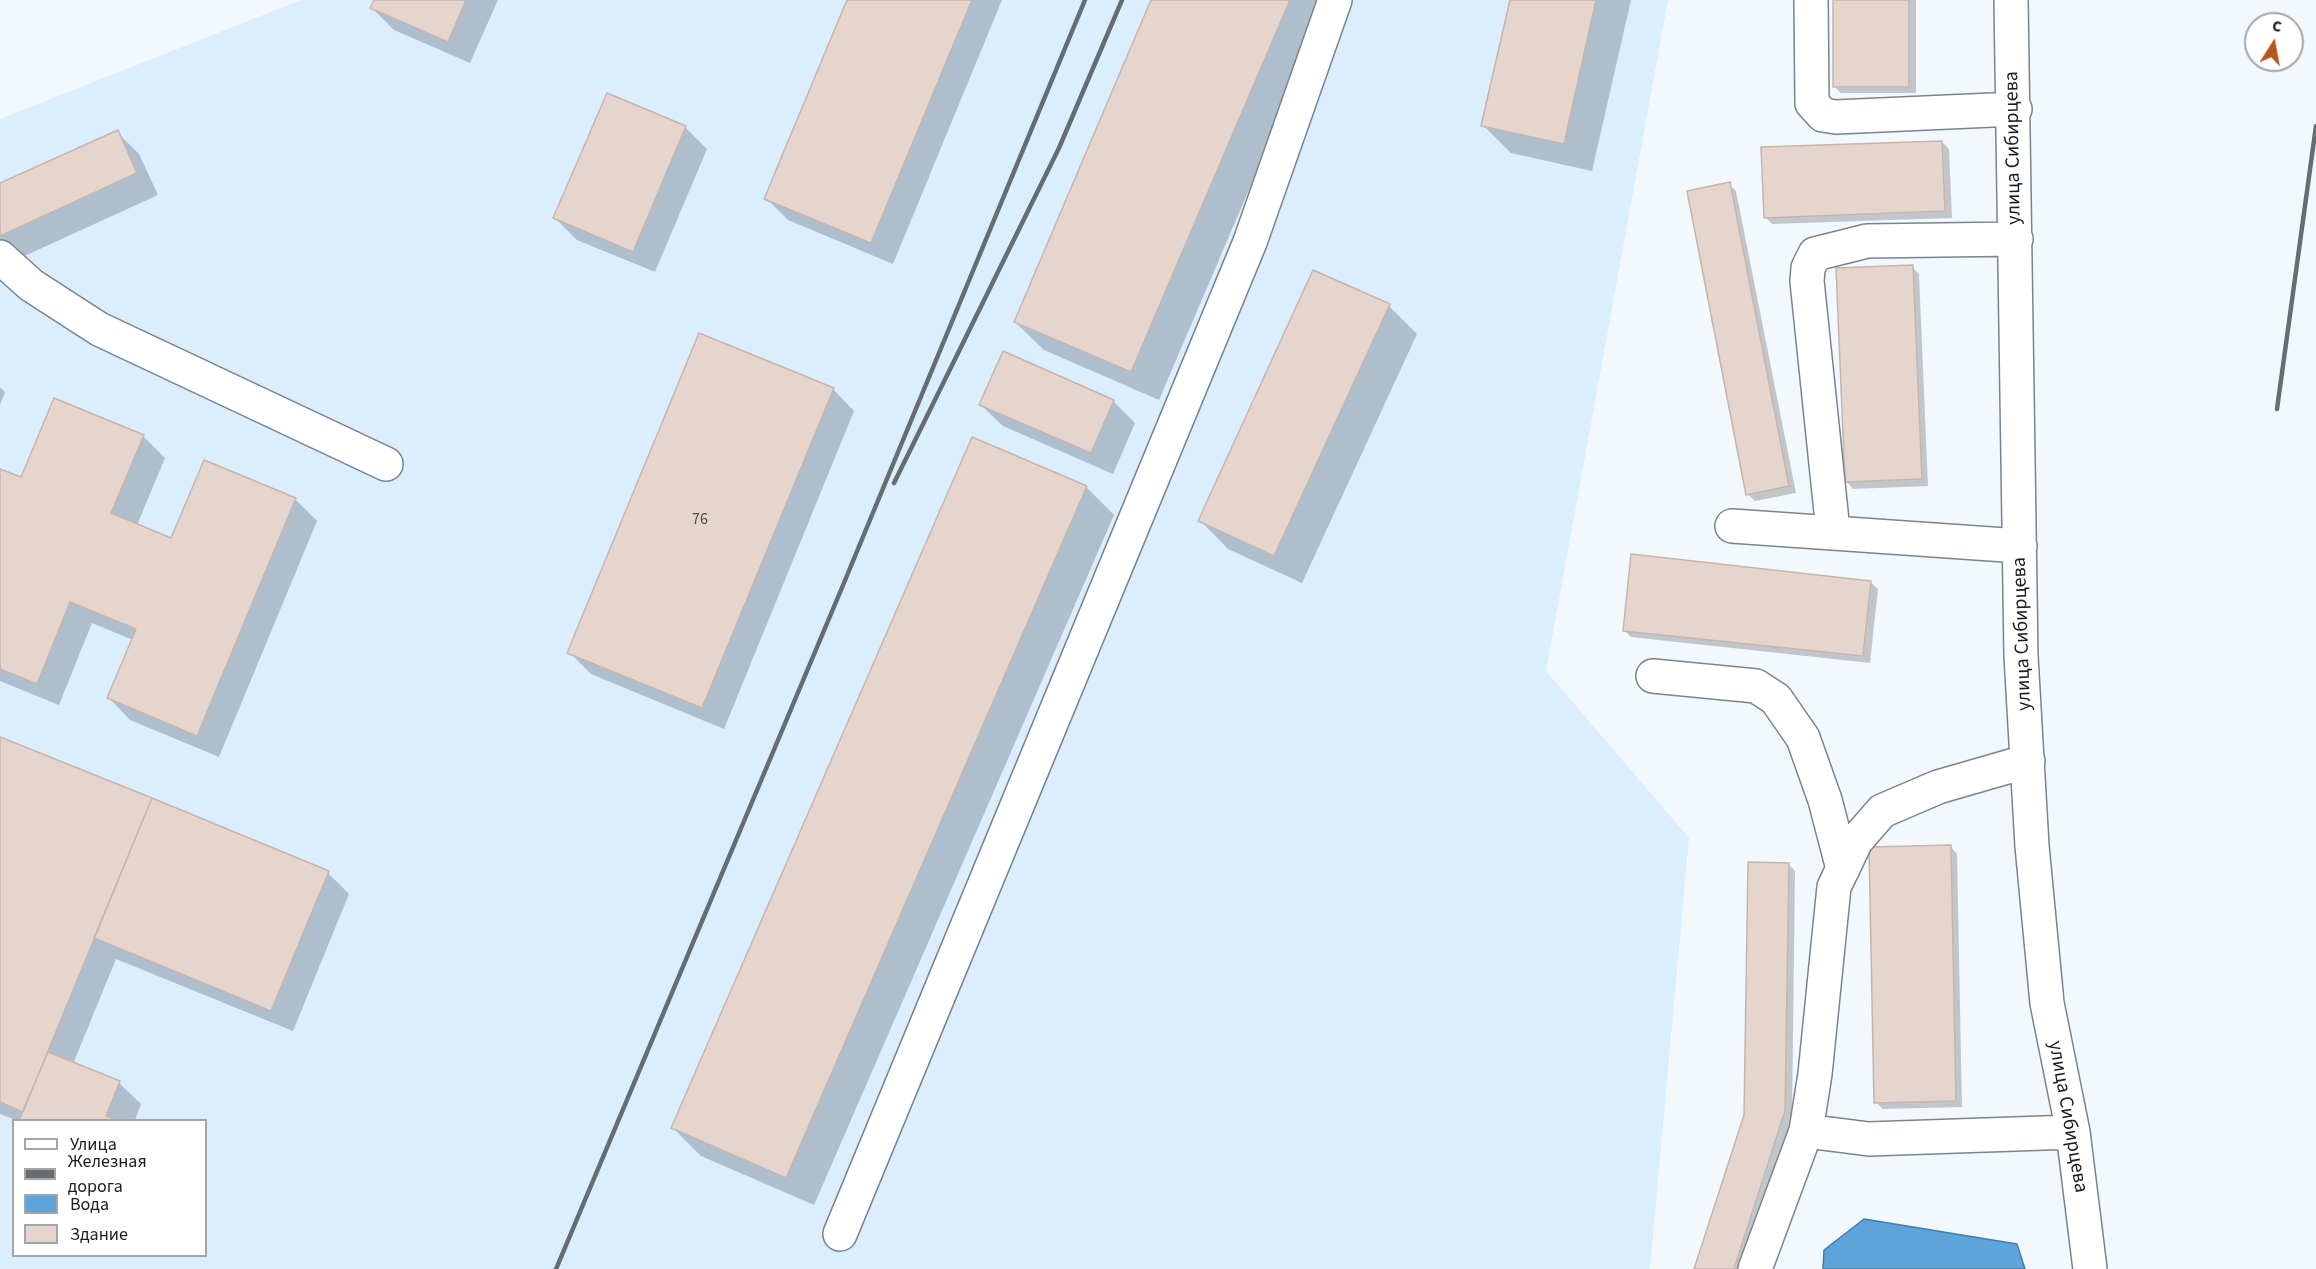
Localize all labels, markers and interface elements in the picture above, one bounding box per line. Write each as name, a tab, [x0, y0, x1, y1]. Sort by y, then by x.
north arrow	[2244, 12, 2304, 72]
text: С	[2270, 15, 2284, 38]
street label: улица Сибирцева	[2001, 71, 2027, 225]
house number: 76	[692, 510, 708, 530]
street label: улица Сибирцева	[2008, 557, 2038, 711]
street label: улица Сибирцева	[2042, 1039, 2092, 1195]
legend	[12, 1119, 207, 1257]
text: Улица	[70, 1132, 117, 1157]
text: Железная дорога	[68, 1149, 147, 1199]
text: Вода	[70, 1192, 109, 1217]
text: Здание	[70, 1222, 128, 1247]

